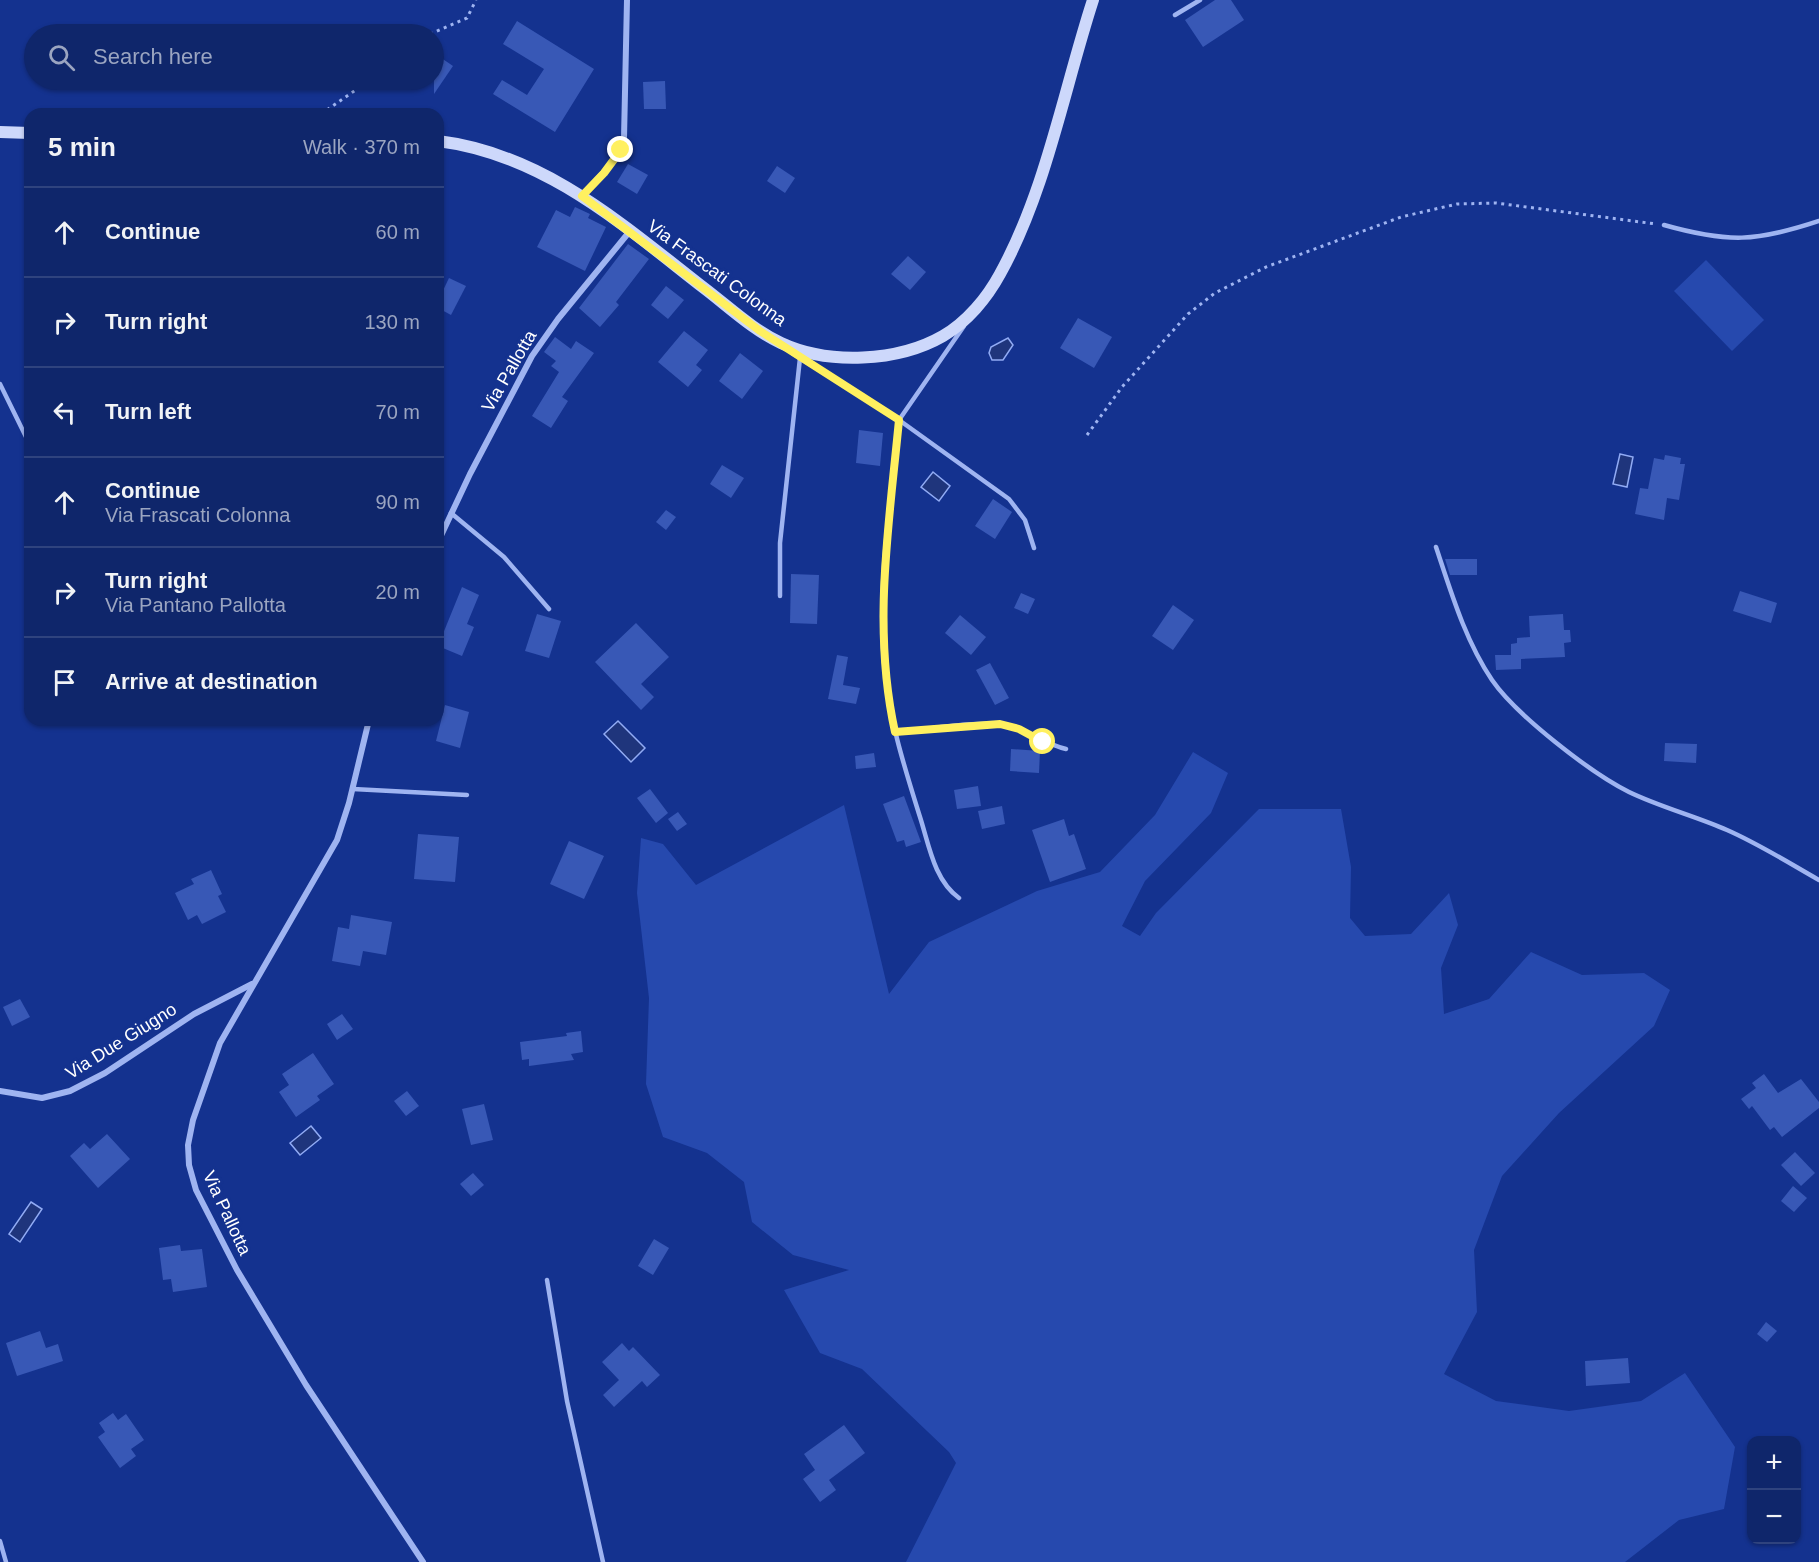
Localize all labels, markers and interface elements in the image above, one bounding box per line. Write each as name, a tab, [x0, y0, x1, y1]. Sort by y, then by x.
search box	[24, 24, 444, 90]
icon: search	[45, 41, 78, 74]
text: Search here	[93, 44, 213, 69]
text: 5 min	[48, 132, 116, 162]
text: Walk · 370 m	[303, 136, 420, 158]
route end	[607, 136, 633, 162]
icon: ahead	[48, 216, 81, 249]
street label: Via Frascati Colonna	[644, 216, 791, 331]
text: Continue	[105, 219, 200, 244]
text: 60 m	[376, 221, 420, 243]
icon: right	[48, 306, 81, 339]
text: Turn right	[105, 309, 207, 334]
text: 130 m	[364, 311, 420, 333]
street label: Via Pallotta	[478, 326, 541, 415]
icon: left	[48, 396, 81, 429]
text: Turn left	[105, 399, 191, 424]
text: 70 m	[376, 401, 420, 423]
text: Continue	[105, 478, 200, 503]
icon: ahead	[48, 486, 81, 519]
text: 90 m	[376, 491, 420, 513]
text: Via Frascati Colonna	[105, 504, 290, 526]
text: Turn right	[105, 568, 207, 593]
icon: right	[48, 576, 81, 609]
text: 20 m	[376, 581, 420, 603]
text: Via Pantano Pallotta	[105, 594, 286, 616]
icon: arrive	[48, 666, 81, 699]
text: Arrive at destination	[105, 669, 318, 694]
route start	[1029, 728, 1055, 754]
street label: Via Due Giugno	[62, 999, 180, 1083]
street label: Via Pallotta	[199, 1168, 256, 1259]
map controls	[1747, 1436, 1801, 1544]
button: +	[1747, 1436, 1801, 1490]
button: −	[1747, 1490, 1801, 1544]

